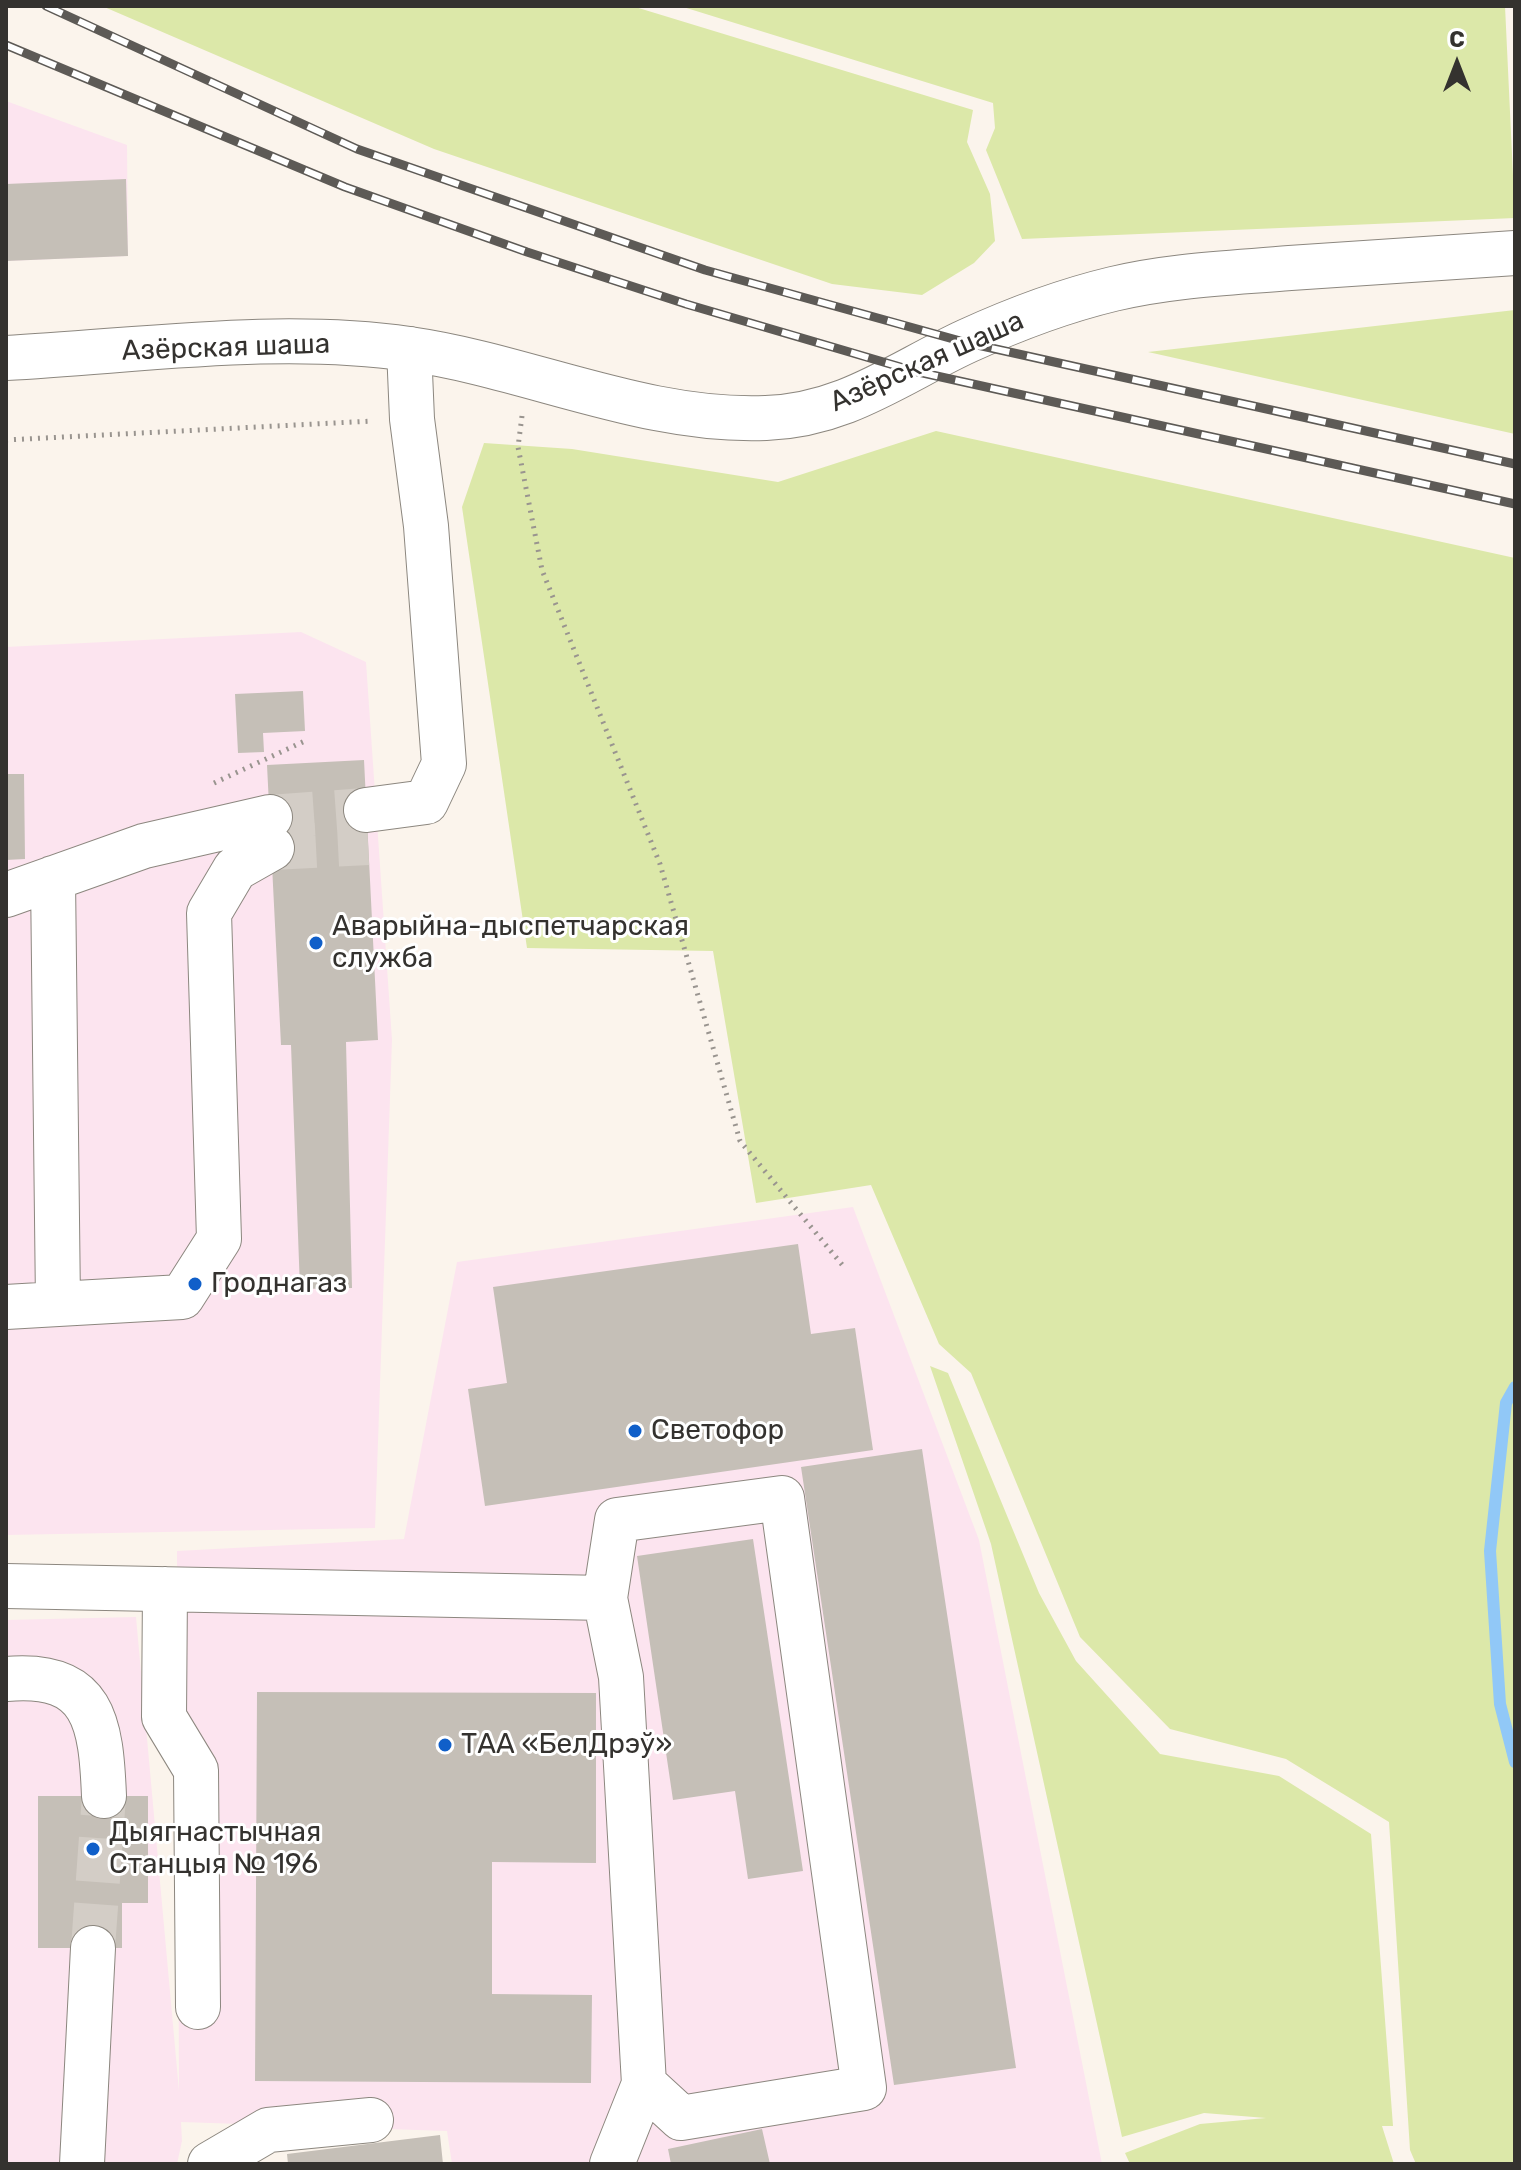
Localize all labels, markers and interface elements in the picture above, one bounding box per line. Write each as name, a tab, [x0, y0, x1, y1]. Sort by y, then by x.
north arrow	[1417, 24, 1497, 104]
text: С	[1449, 26, 1465, 53]
street label: Азёрская шаша	[825, 304, 1029, 420]
street label: Азёрская шаша	[121, 328, 331, 368]
place label: Аварыйна-дыспетчарская служба	[332, 910, 689, 976]
marker: Аварыйна-дыспетчарская служба	[307, 934, 325, 952]
place label: Гроднагаз	[211, 1267, 347, 1301]
marker: Гроднагаз	[186, 1275, 204, 1293]
place label: Светофор	[651, 1414, 784, 1448]
marker: Светофор	[626, 1422, 644, 1440]
place label: ТАА «БелДрэў»	[461, 1728, 672, 1762]
marker: ТАА «БелДрэў»	[436, 1736, 454, 1754]
place label: Дыягнастычная Станцыя № 196	[109, 1816, 321, 1882]
marker: Дыягнастычная Станцыя № 196	[84, 1840, 102, 1858]

